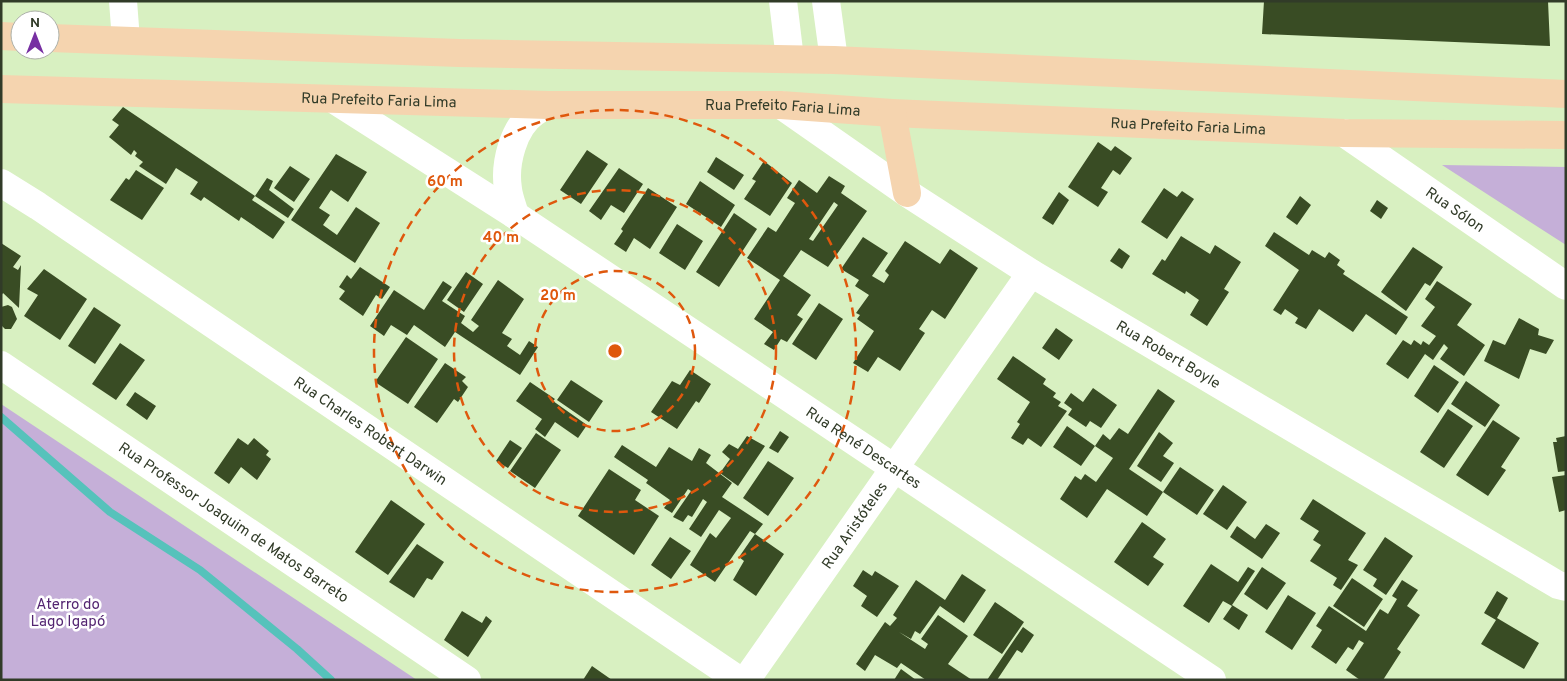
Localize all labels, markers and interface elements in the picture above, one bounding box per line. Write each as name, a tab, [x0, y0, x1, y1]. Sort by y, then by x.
north arrow	[10, 10, 60, 60]
text: N	[30, 15, 40, 32]
street label: Rua Prefeito Faria Lima	[301, 90, 457, 113]
street label: Rua Prefeito Faria Lima	[705, 97, 861, 122]
street label: Rua Prefeito Faria Lima	[1110, 115, 1266, 141]
text: 60 m	[427, 173, 463, 192]
street label: Rua Sólon	[1421, 184, 1487, 238]
text: 40 m	[483, 229, 519, 248]
text: 20 m	[540, 287, 576, 306]
street label: Rua Robert Boyle	[1112, 317, 1223, 394]
centre of rings	[606, 342, 624, 360]
street label: Rua Charles Robert Darwin	[289, 373, 450, 491]
street label: Rua René Descartes	[802, 404, 924, 494]
street label: Rua Professor Joaquim de Matos Barreto	[114, 439, 352, 608]
street label: Rua Aristóteles	[819, 479, 893, 573]
park label: Aterro do Lago Igapó	[31, 596, 105, 632]

